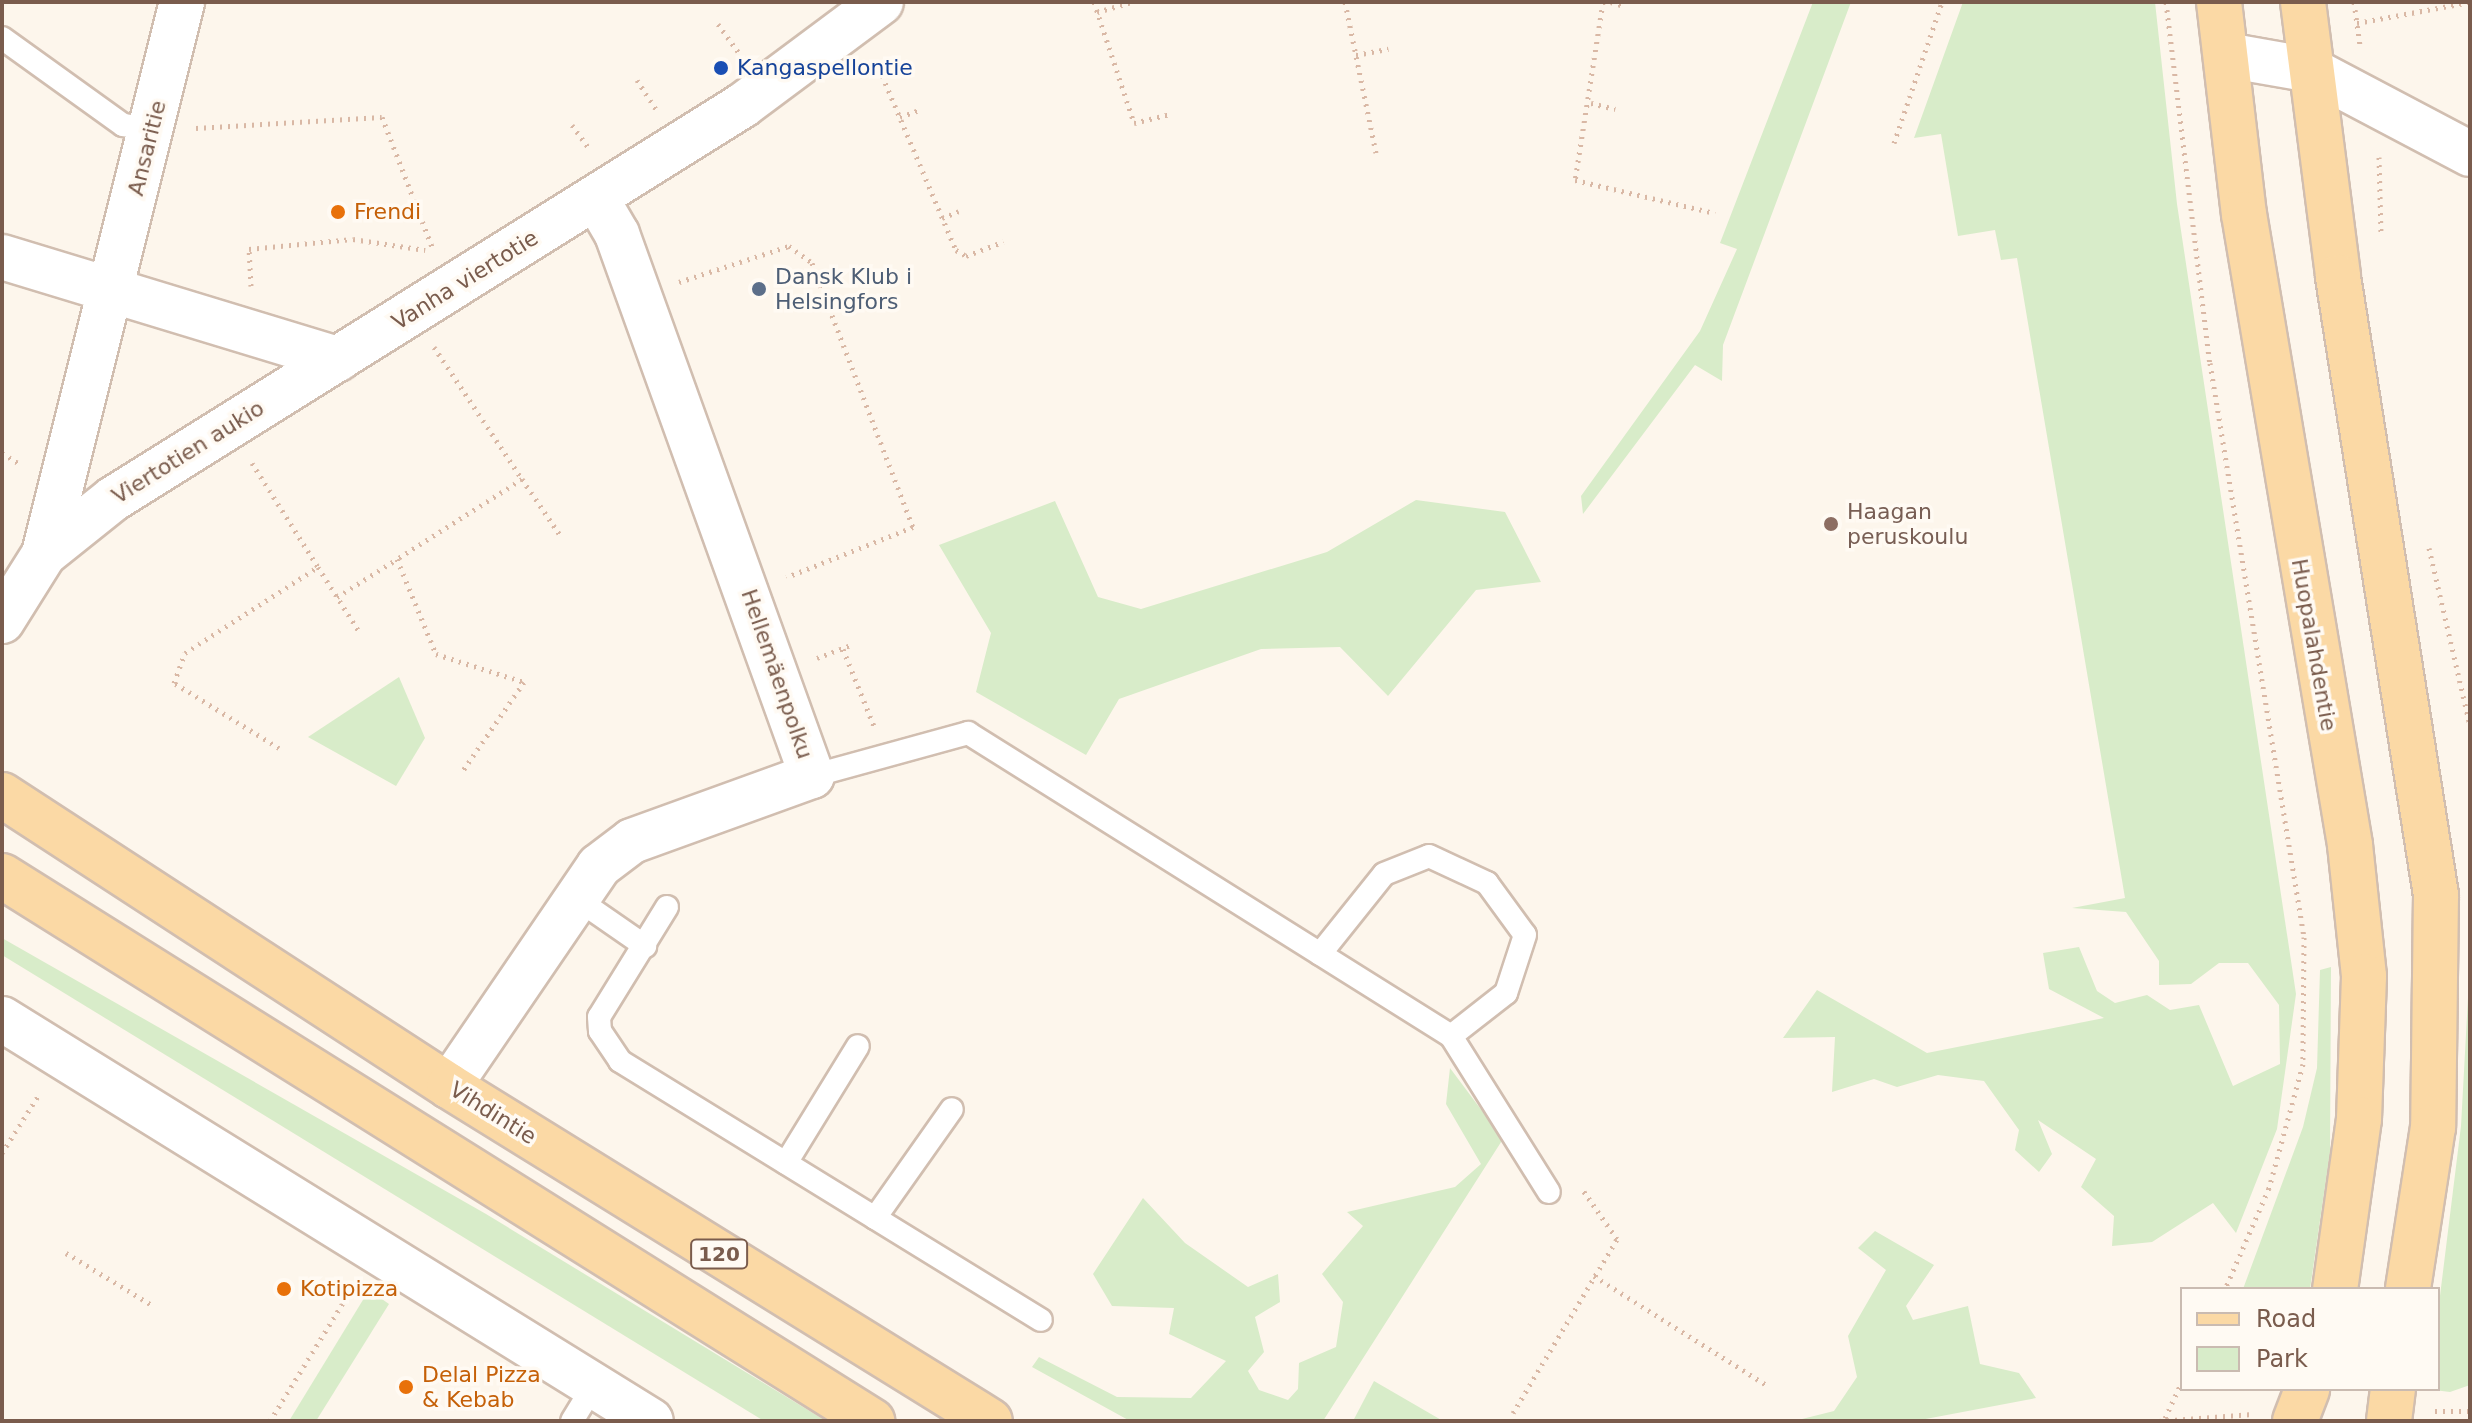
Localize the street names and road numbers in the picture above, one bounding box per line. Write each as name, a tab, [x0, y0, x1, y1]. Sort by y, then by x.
street label: Ansaritie	[122, 98, 172, 198]
street label: Vanha viertotie	[387, 224, 543, 336]
street label: Viertotien aukio	[107, 395, 269, 509]
street label: Huopalahdentie	[2286, 557, 2342, 733]
street label: Hellemäenpolku	[736, 586, 818, 762]
street label: Vihdintie	[445, 1076, 541, 1150]
road number: 120	[689, 1238, 749, 1270]

